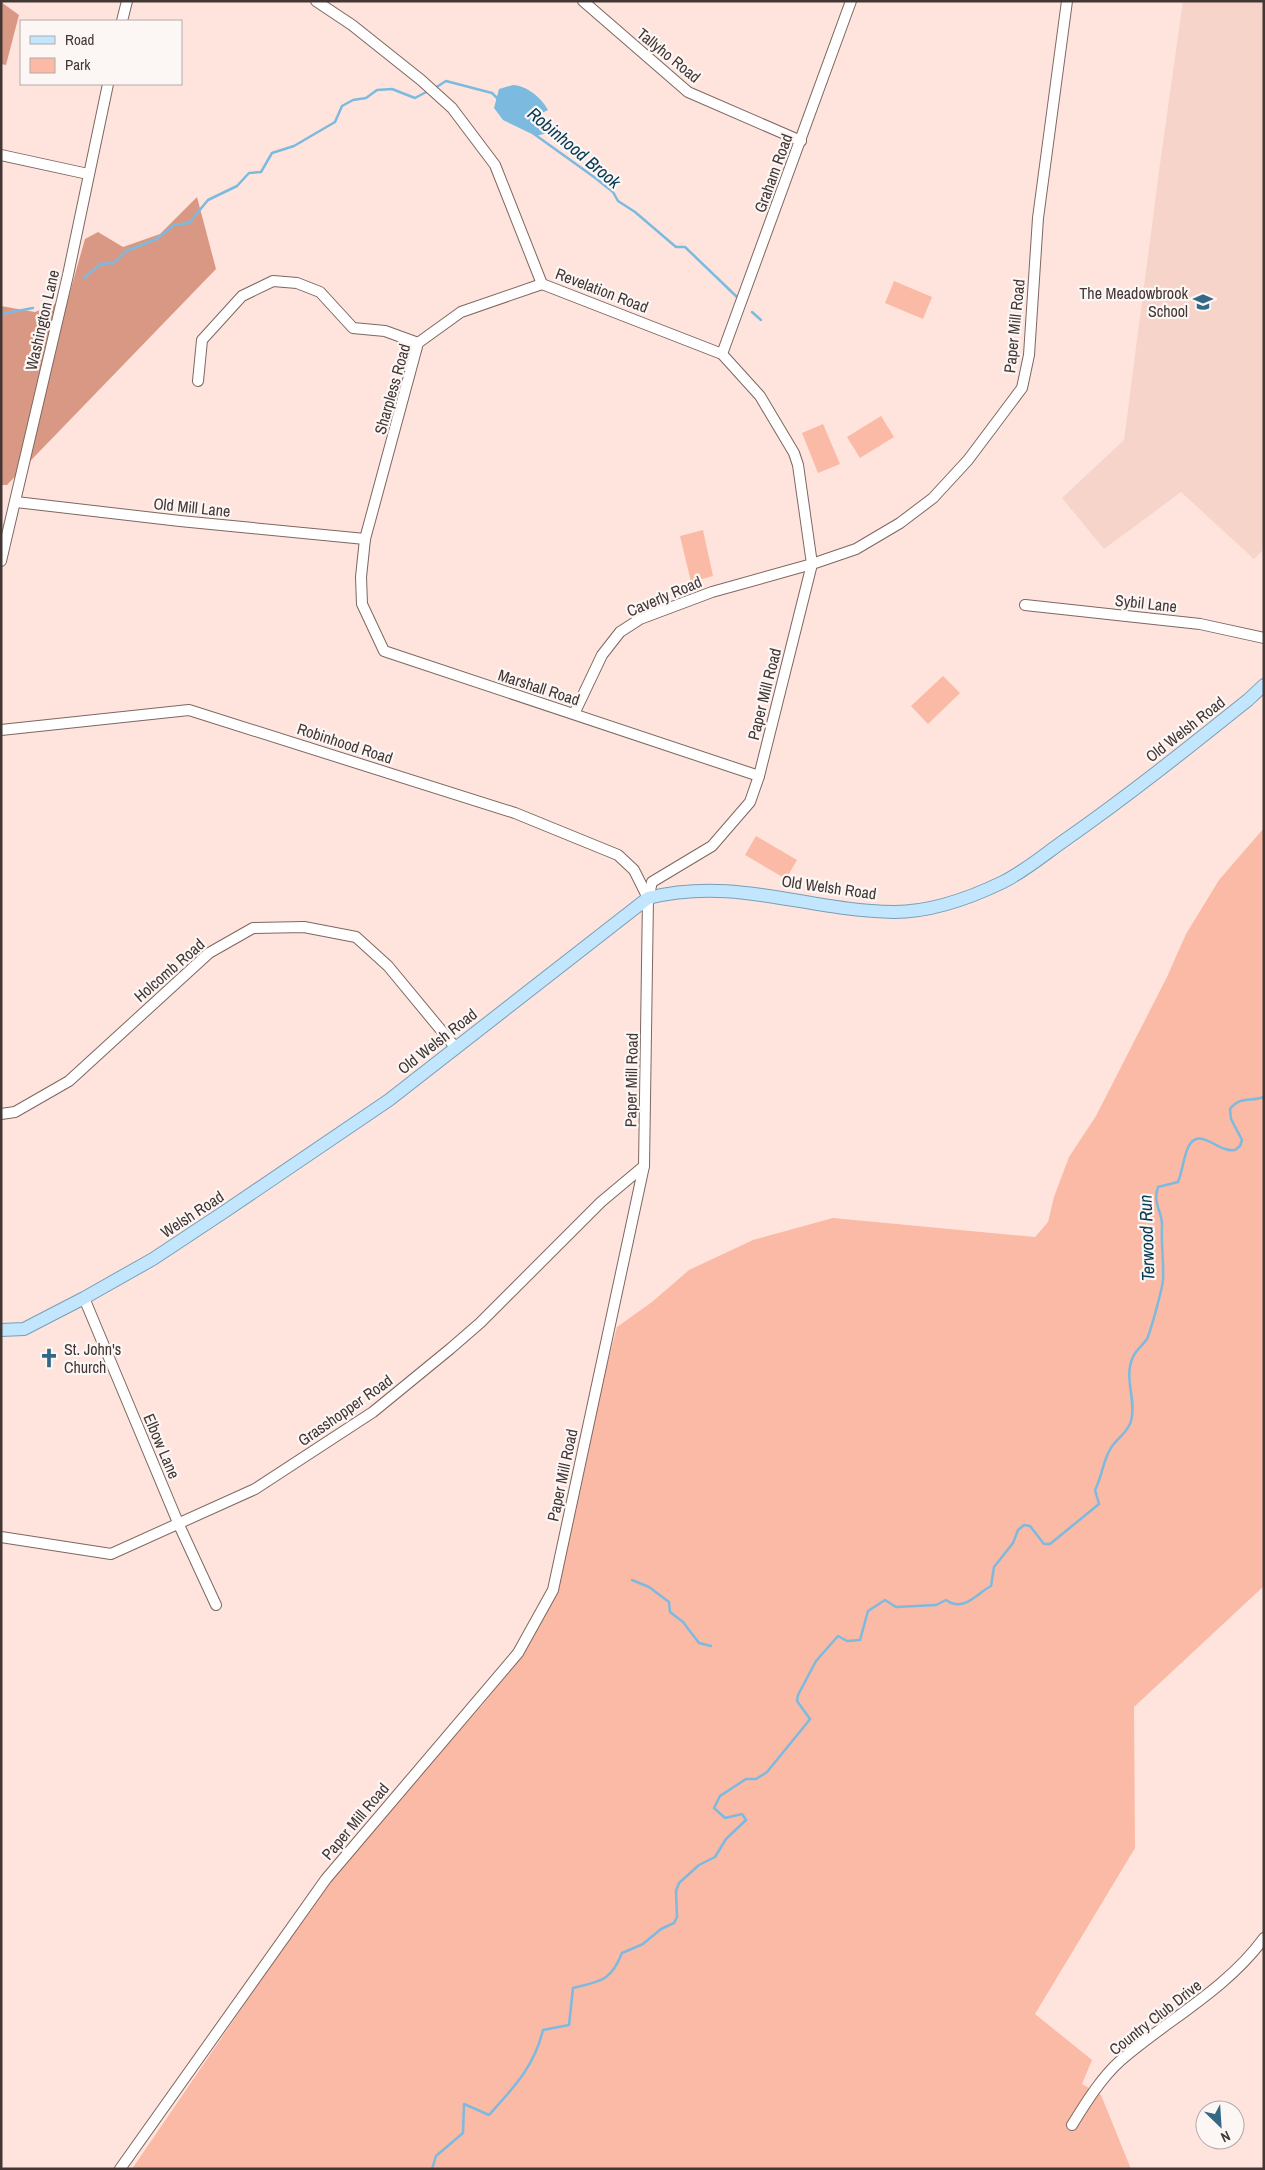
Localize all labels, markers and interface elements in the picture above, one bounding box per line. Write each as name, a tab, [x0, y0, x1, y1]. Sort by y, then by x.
legend	[20, 20, 182, 85]
street label: Tallyho Road	[633, 23, 705, 87]
text: Road	[65, 29, 94, 50]
text: Park	[65, 54, 91, 75]
water label: Robinhood Brook	[522, 101, 627, 195]
street label: Graham Road	[749, 131, 797, 215]
street label: Revelation Road	[552, 262, 652, 318]
street label: Washington Lane	[20, 268, 64, 372]
street label: Paper Mill Road	[998, 278, 1030, 374]
place label: The Meadowbrook School	[1079, 282, 1188, 322]
school or university icon: The Meadowbrook School	[1192, 291, 1214, 313]
street label: Sharpless Road	[369, 341, 415, 437]
street label: Old Mill Lane	[152, 492, 232, 522]
street label: Caverly Road	[623, 570, 705, 622]
street label: Sybil Lane	[1114, 589, 1178, 617]
street label: Paper Mill Road	[742, 646, 786, 742]
street label: Marshall Road	[495, 663, 583, 711]
street label: Old Welsh Road	[1141, 691, 1229, 767]
street label: Robinhood Road	[294, 717, 396, 769]
street label: Old Welsh Road	[780, 869, 878, 905]
street label: Holcomb Road	[129, 933, 209, 1007]
street label: Old Welsh Road	[393, 1003, 481, 1079]
street label: Paper Mill Road	[619, 1033, 643, 1127]
street label: Welsh Road	[156, 1185, 228, 1243]
water label: Terwood Run	[1132, 1194, 1161, 1282]
place label: St. John's Church	[64, 1338, 121, 1378]
church icon: St. John's Church	[38, 1347, 60, 1369]
street label: Grasshopper Road	[293, 1369, 397, 1451]
street label: Elbow Lane	[138, 1410, 186, 1482]
street label: Paper Mill Road	[541, 1427, 583, 1523]
street label: Paper Mill Road	[316, 1778, 394, 1864]
street label: Country Club Drive	[1104, 1974, 1206, 2060]
north arrow	[1195, 2100, 1245, 2150]
text: N	[1218, 2127, 1233, 2147]

